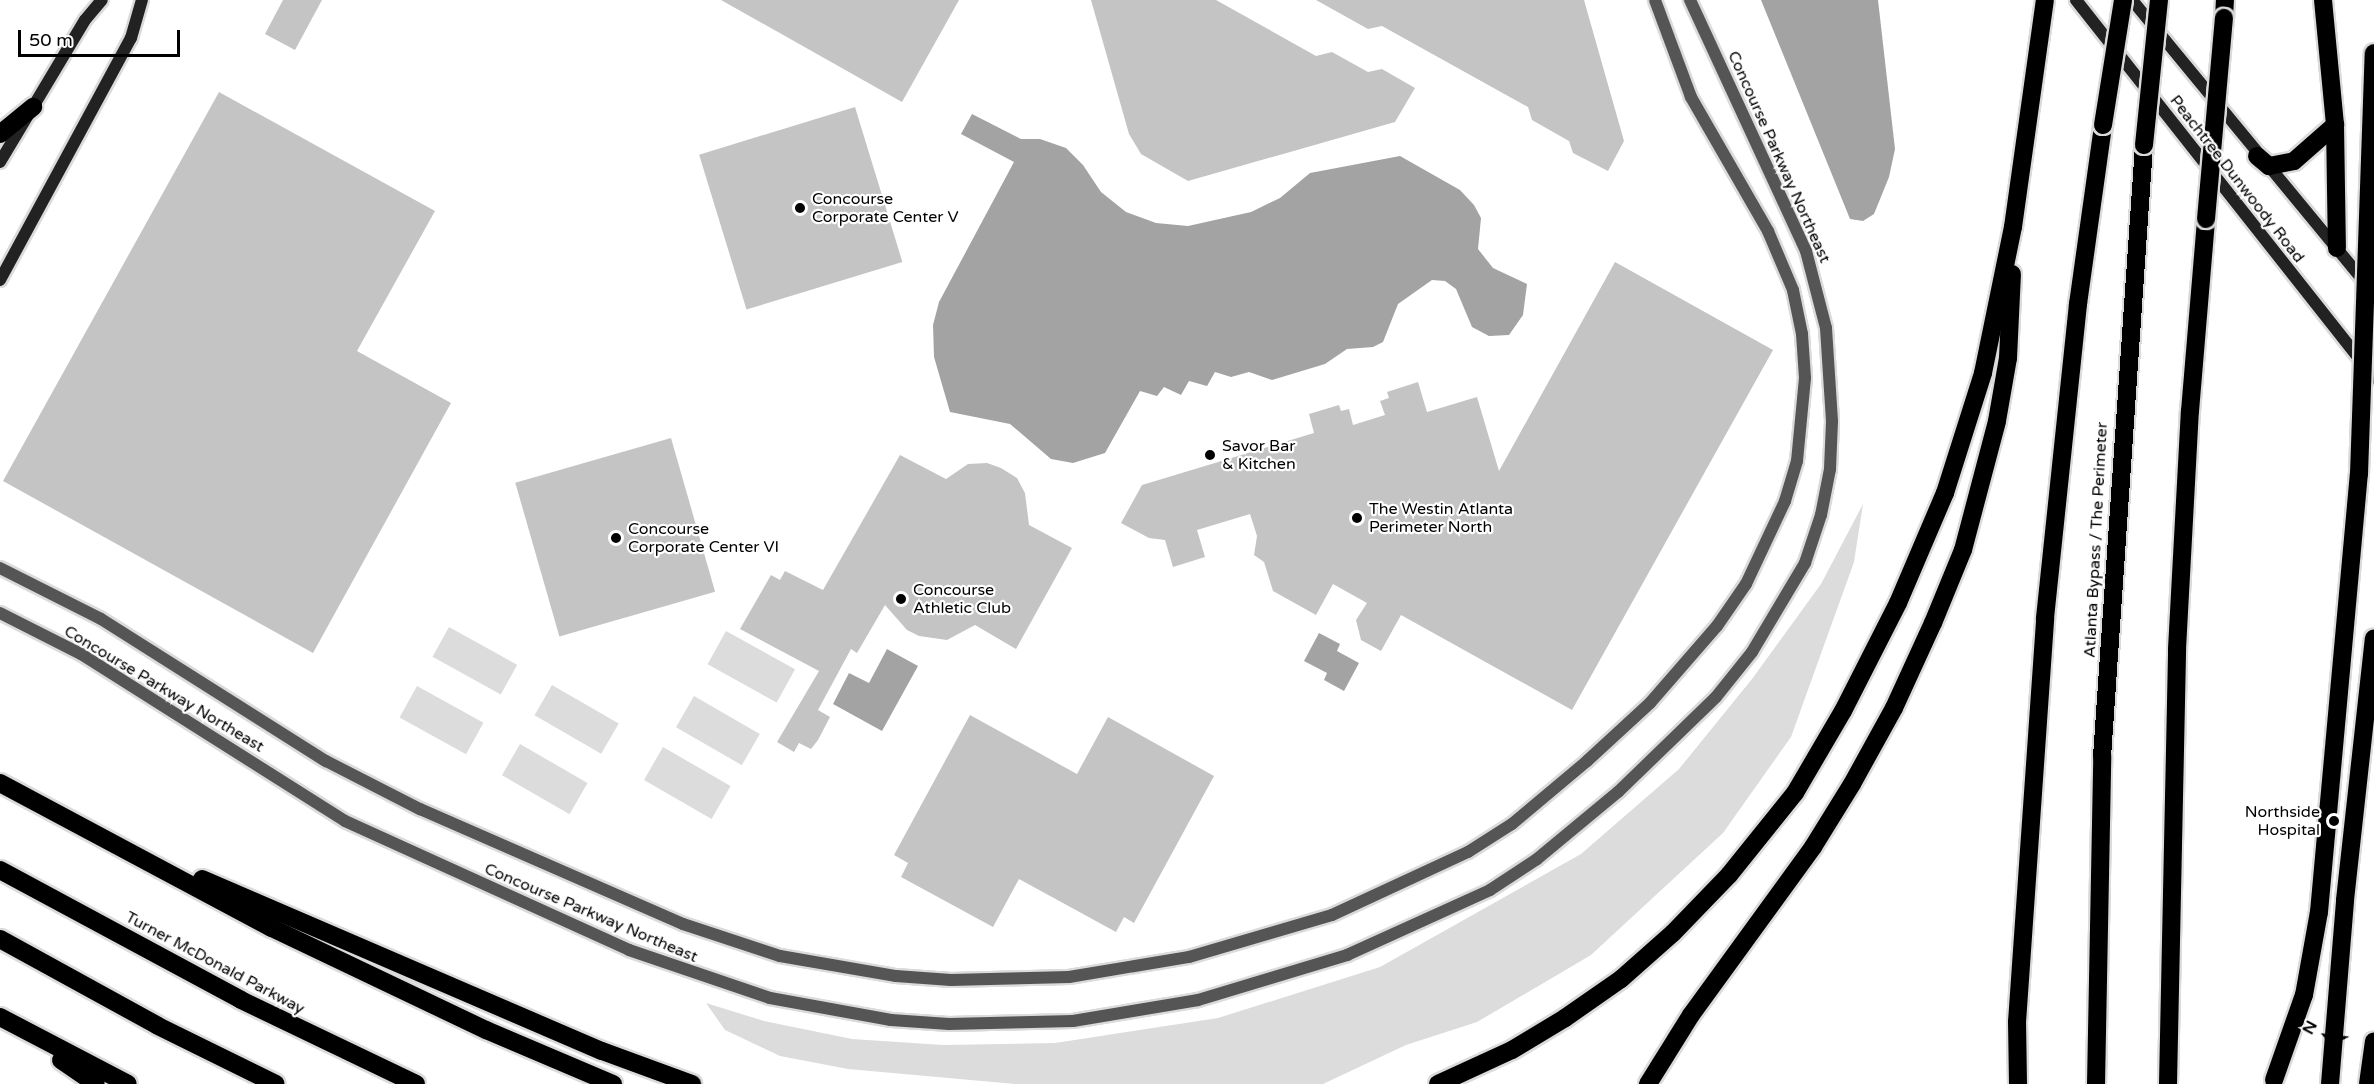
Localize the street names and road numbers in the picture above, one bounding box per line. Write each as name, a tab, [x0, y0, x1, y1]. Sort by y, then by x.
street label: Concourse Parkway Northeast	[1724, 48, 1834, 266]
street label: Peachtree Dunwoody Road	[2166, 91, 2308, 267]
street label: Atlanta Bypass / The Perimeter	[2080, 422, 2112, 658]
street label: Concourse Parkway Northeast	[61, 622, 267, 756]
street label: Concourse Parkway Northeast	[482, 859, 700, 967]
street label: Turner McDonald Parkway	[122, 908, 308, 1018]

